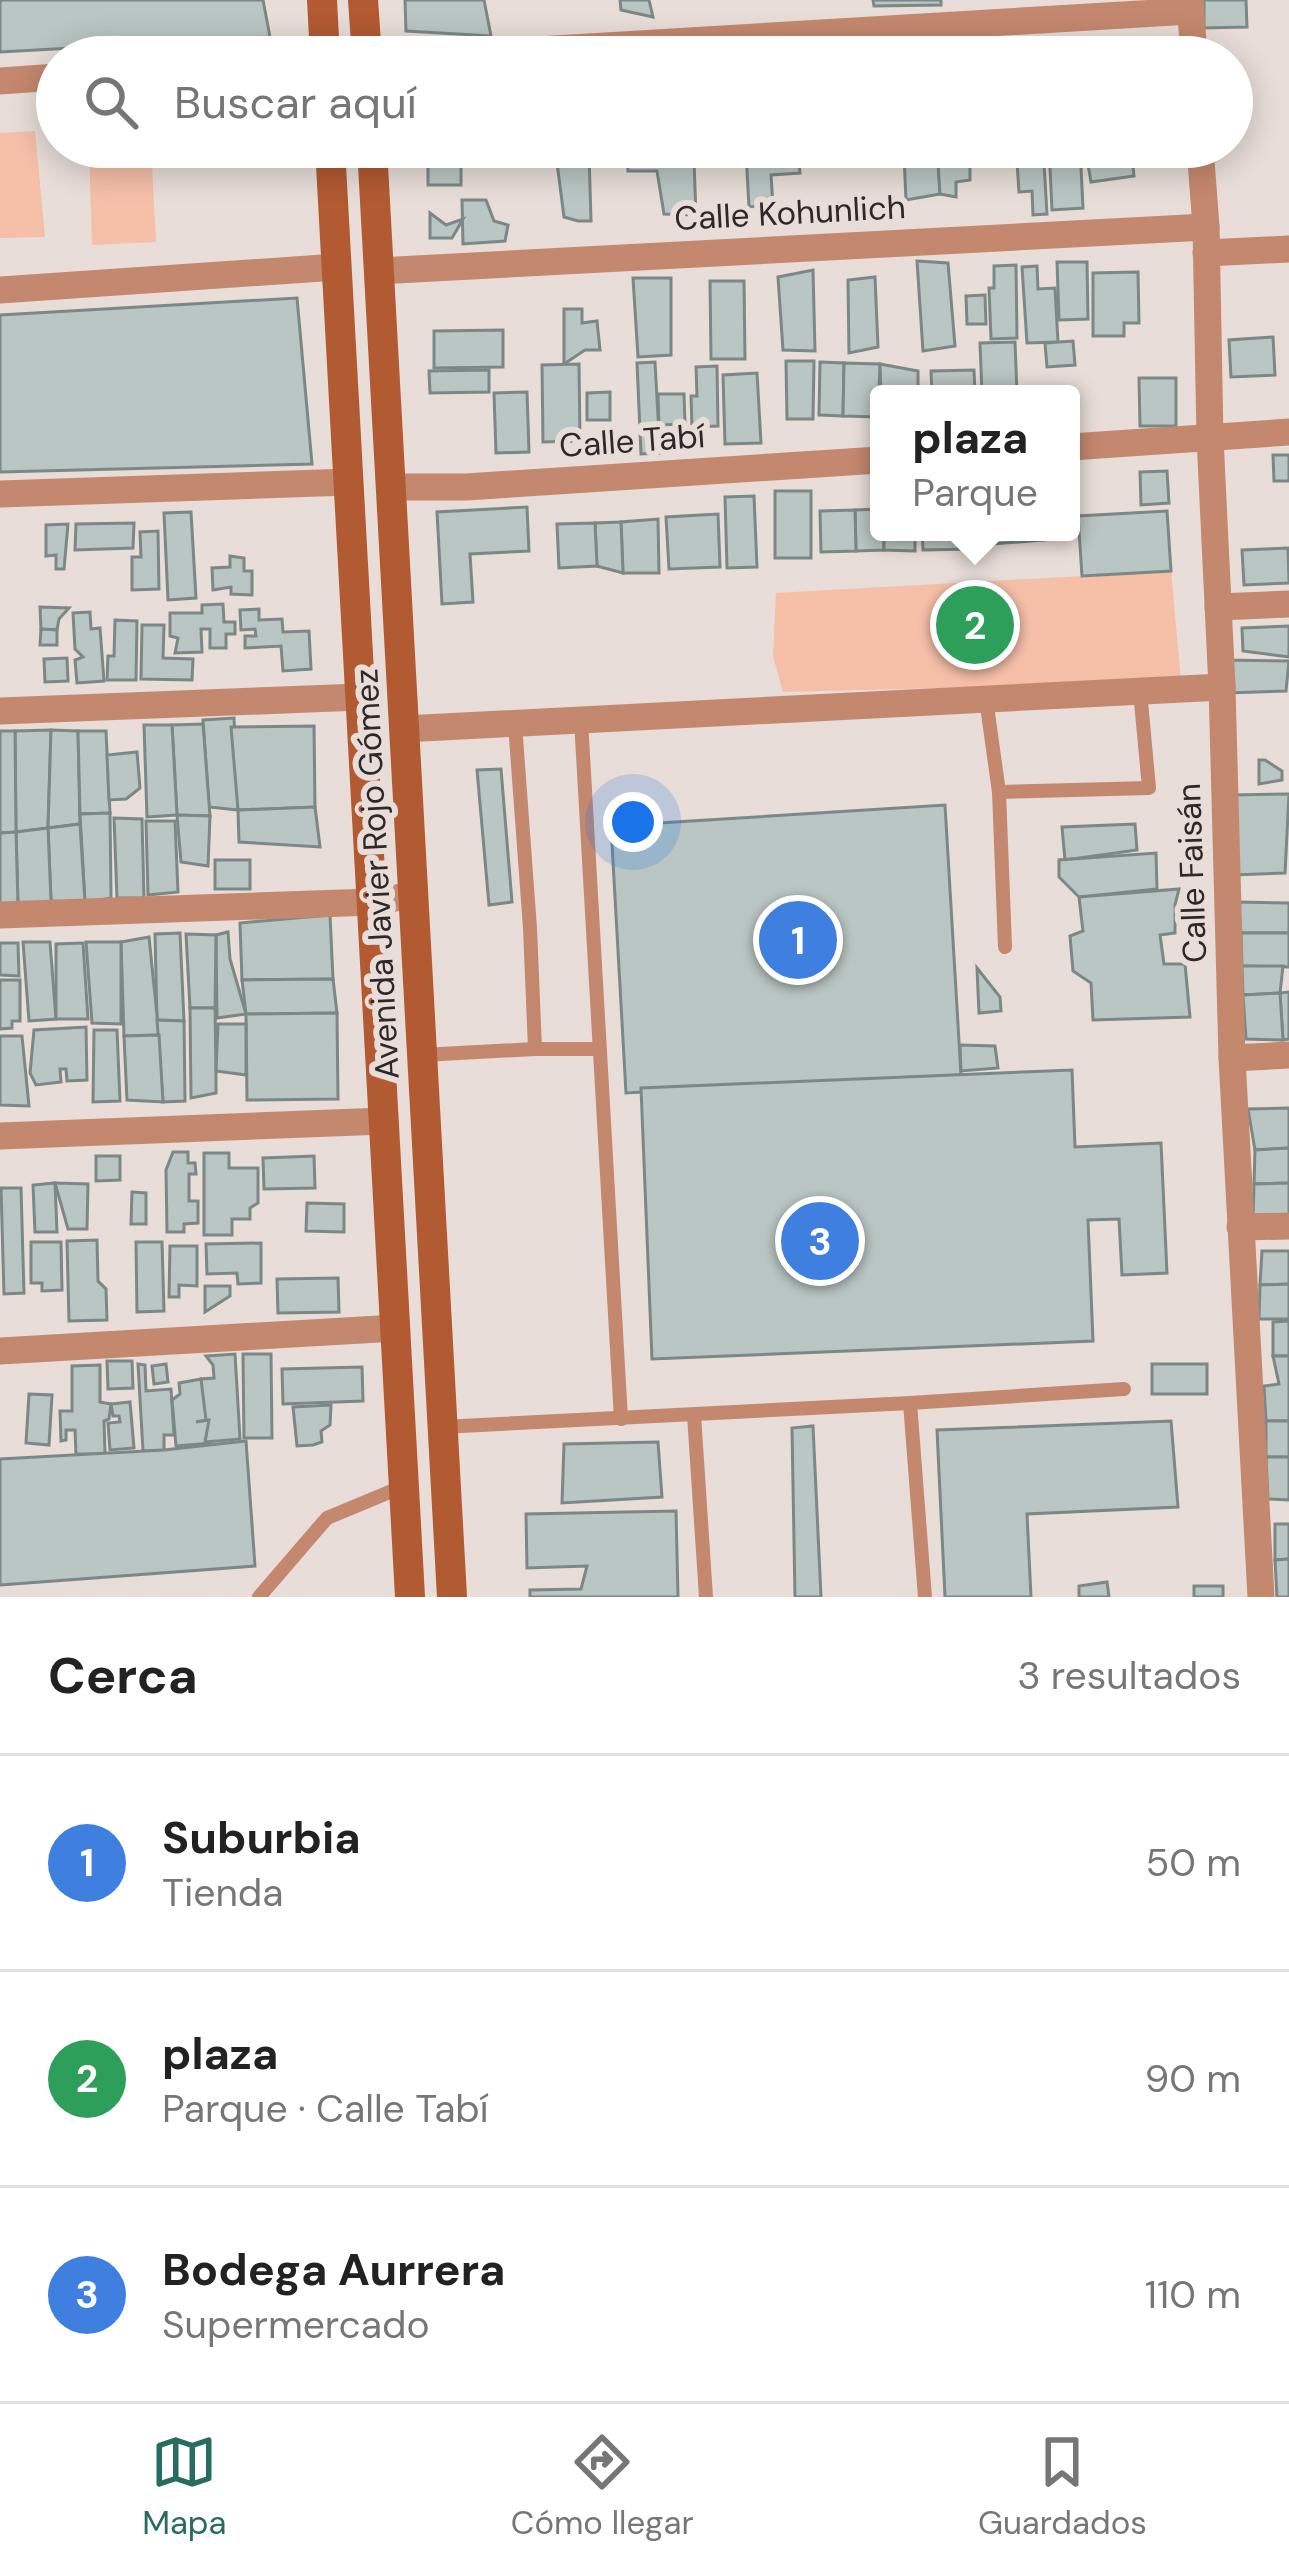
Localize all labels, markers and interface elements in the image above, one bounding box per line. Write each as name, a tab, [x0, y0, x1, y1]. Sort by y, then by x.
search box	[36, 36, 1253, 168]
icon: search	[78, 69, 144, 135]
text: Buscar aquí	[174, 73, 417, 132]
street label: Calle Kohunlich	[673, 185, 907, 240]
popup	[870, 385, 1080, 541]
text: plaza	[912, 408, 1028, 467]
street label: Calle Tabí	[558, 414, 707, 467]
text: Parque	[912, 467, 1038, 518]
pin: 2	[936, 580, 1014, 670]
street label: Avenida Javier Rojo Gómez	[344, 668, 409, 1080]
street label: Calle Faisán	[1167, 782, 1216, 964]
your location	[603, 792, 663, 852]
pin: 1	[759, 895, 837, 985]
pin: 3	[781, 1196, 859, 1286]
text: Cerca	[48, 1642, 198, 1709]
text: 3 resultados	[1017, 1650, 1241, 1701]
text: Suburbia	[162, 1808, 361, 1867]
text: 1	[80, 1837, 94, 1888]
text: 50 m	[1145, 1837, 1241, 1888]
text: Tienda	[162, 1867, 283, 1918]
text: plaza	[162, 2024, 278, 2083]
text: 2	[76, 2053, 98, 2104]
text: 90 m	[1145, 2053, 1241, 2104]
text: Parque · Calle Tabí	[162, 2083, 488, 2134]
text: Bodega Aurrera	[162, 2240, 505, 2299]
text: 3	[75, 2269, 99, 2320]
text: 110 m	[1145, 2269, 1241, 2320]
text: Supermercado	[162, 2299, 430, 2350]
tab: Mapa	[142, 2429, 226, 2544]
tab: Cómo llegar	[511, 2429, 694, 2544]
tab: Guardados	[978, 2429, 1147, 2544]

